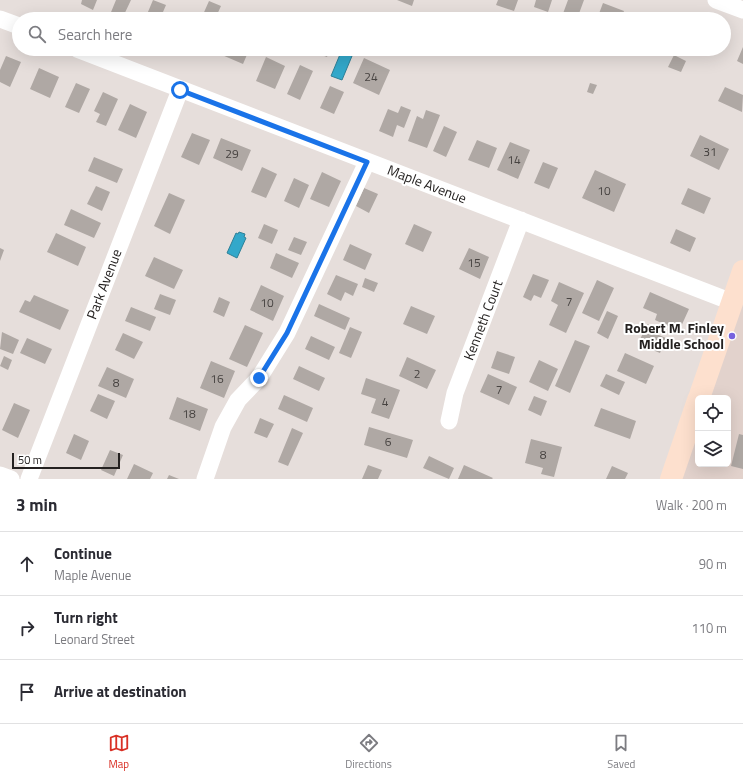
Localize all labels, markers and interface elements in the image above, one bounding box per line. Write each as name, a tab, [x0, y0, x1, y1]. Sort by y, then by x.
search box	[12, 12, 731, 56]
icon: search	[26, 23, 48, 45]
text: Search here	[58, 23, 132, 46]
house number: 24	[364, 67, 378, 86]
route start	[171, 81, 189, 99]
house number: 31	[703, 142, 717, 161]
house number: 29	[225, 144, 239, 163]
house number: 14	[507, 150, 521, 169]
street label: Maple Avenue	[385, 159, 470, 208]
house number: 10	[597, 181, 611, 200]
street label: Park Avenue	[81, 246, 127, 322]
house number: 15	[467, 253, 481, 272]
street label: Kenneth Court	[458, 277, 507, 363]
house number: 7	[566, 292, 572, 311]
house number: 10	[260, 293, 274, 312]
place label: Robert M. Finley Middle School	[625, 317, 724, 354]
marker: Robert M. Finley Middle School	[727, 331, 737, 341]
house number: 2	[414, 364, 420, 383]
house number: 16	[210, 369, 224, 388]
route end	[250, 369, 268, 387]
house number: 8	[113, 373, 120, 392]
house number: 7	[496, 380, 502, 399]
house number: 4	[382, 392, 389, 411]
map controls	[695, 395, 731, 467]
button: locate	[695, 395, 731, 431]
house number: 18	[182, 404, 196, 423]
button: layers	[695, 431, 731, 467]
house number: 6	[385, 432, 392, 451]
house number: 8	[540, 445, 547, 464]
scale bar	[12, 451, 120, 470]
text: 50 m	[18, 452, 42, 468]
text: 3 min	[16, 492, 57, 518]
text: Walk · 200 m	[656, 495, 727, 515]
text: Continue	[54, 542, 112, 565]
icon: ahead	[16, 553, 38, 575]
text: 90 m	[699, 554, 727, 574]
text: Maple Avenue	[54, 565, 131, 585]
text: Turn right	[54, 606, 118, 629]
icon: right	[16, 617, 38, 639]
text: 110 m	[691, 618, 727, 638]
text: Leonard Street	[54, 629, 135, 649]
text: Arrive at destination	[54, 680, 187, 703]
icon: arrive	[16, 681, 38, 703]
tab: Map	[108, 732, 130, 772]
tab: Directions	[345, 732, 392, 772]
tab: Saved	[607, 732, 635, 772]

